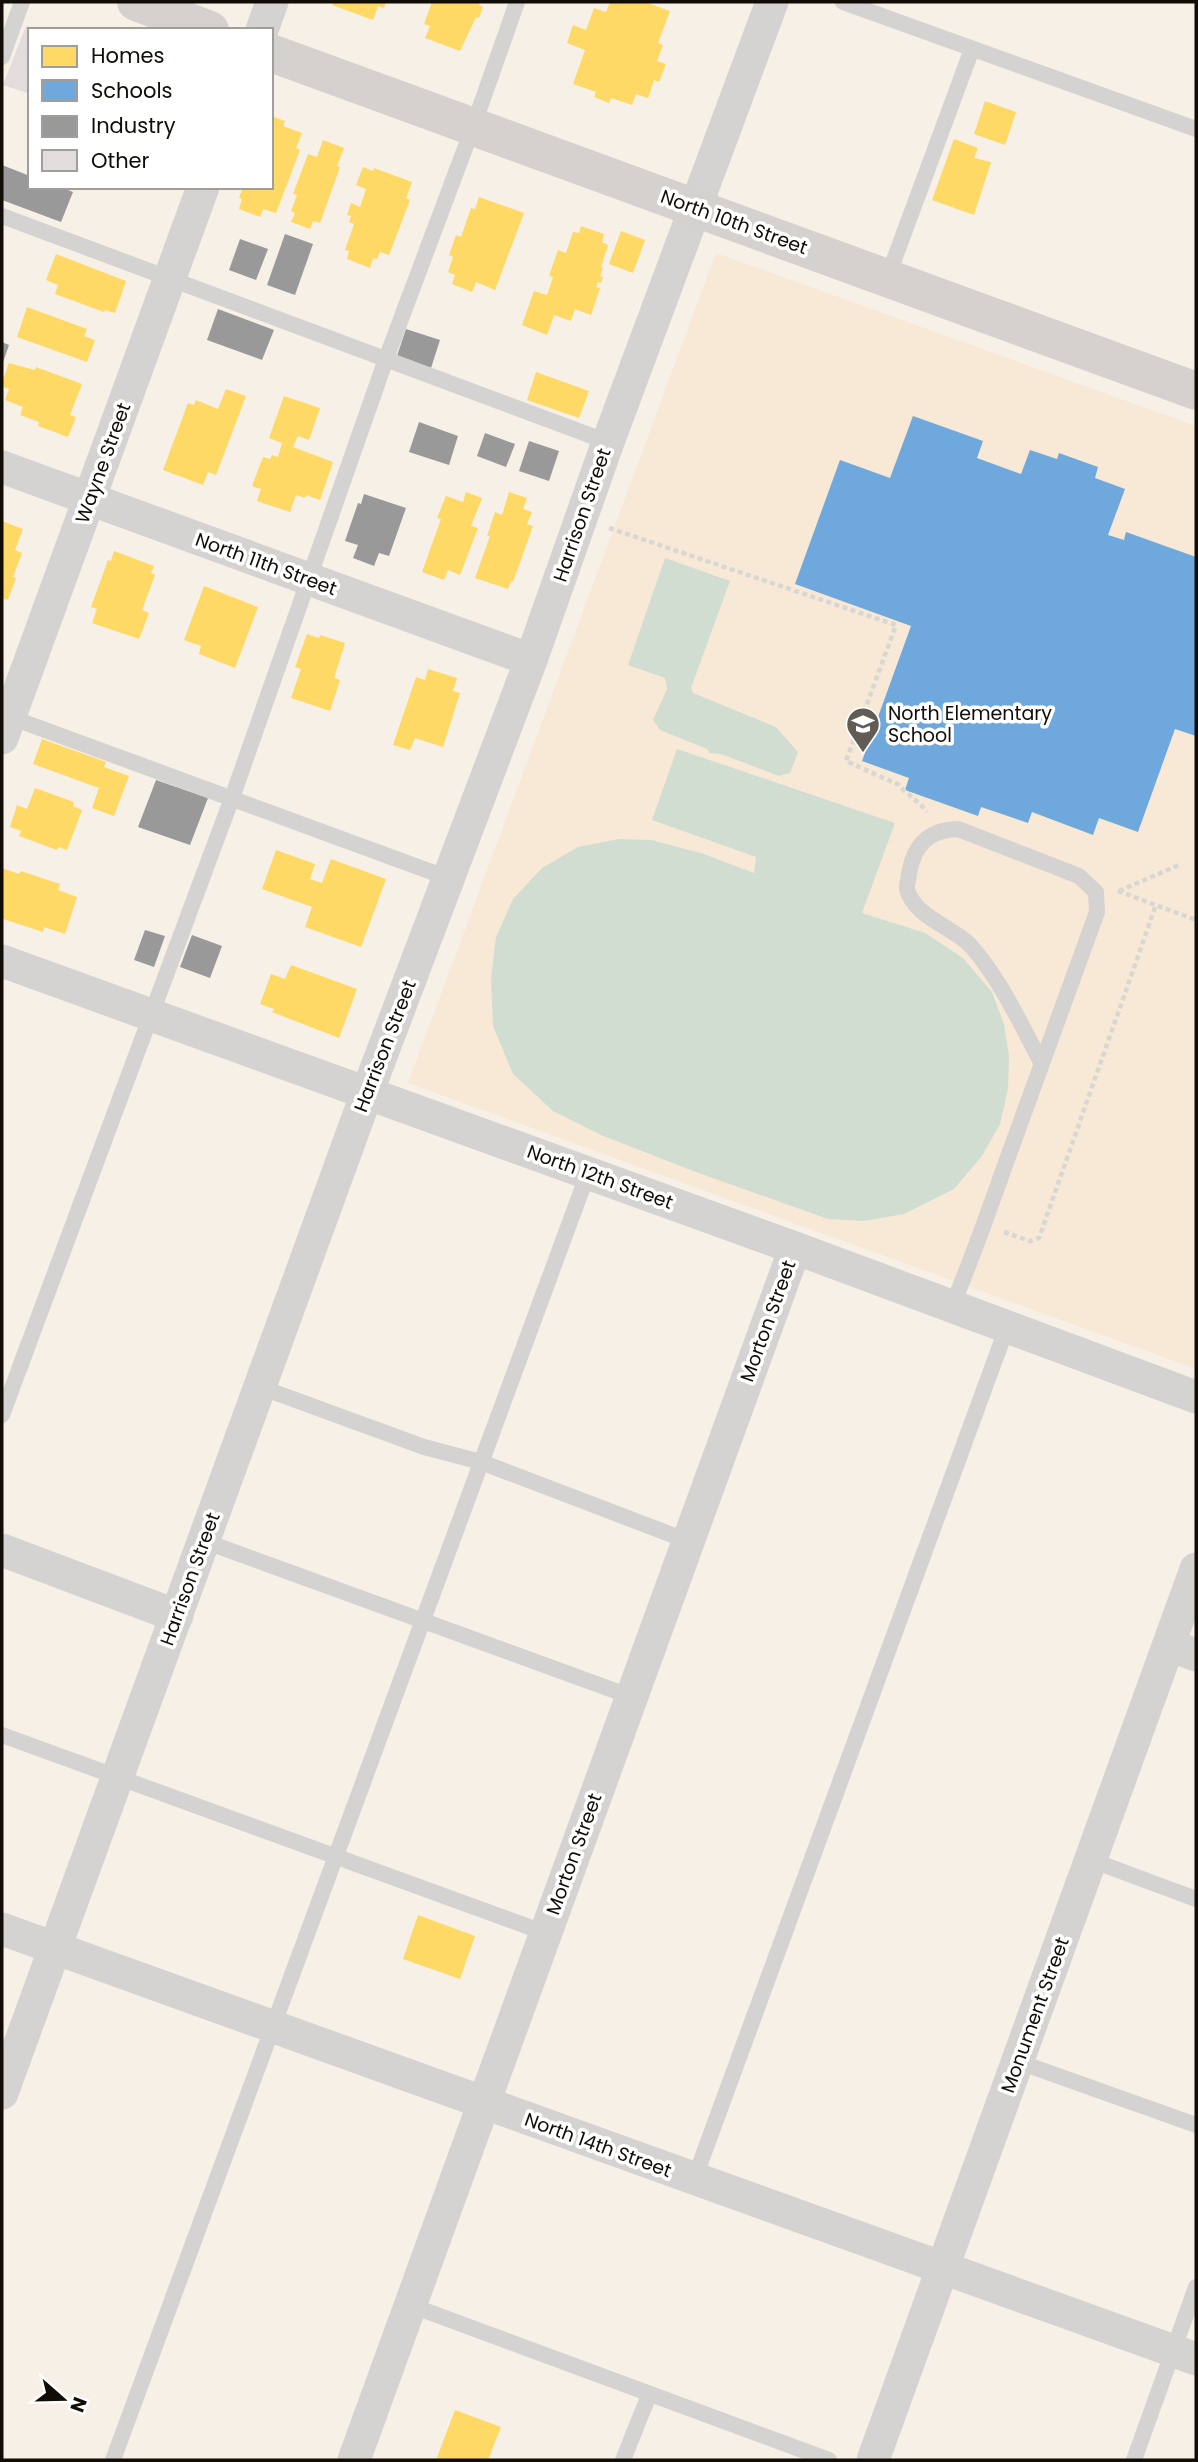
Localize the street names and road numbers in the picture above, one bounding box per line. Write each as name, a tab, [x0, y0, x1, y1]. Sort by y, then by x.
street label: North 10th Street	[657, 183, 811, 261]
street label: Wayne Street	[69, 399, 137, 527]
street label: Harrison Street	[546, 444, 618, 585]
street label: North 11th Street	[192, 526, 341, 602]
street label: Harrison Street	[347, 976, 423, 1116]
street label: North 12th Street	[523, 1138, 677, 1216]
street label: Morton Street	[733, 1256, 803, 1386]
street label: Harrison Street	[153, 1509, 227, 1649]
street label: Morton Street	[539, 1789, 609, 1919]
street label: Monument Street	[994, 1933, 1076, 2097]
street label: North 14th Street	[521, 2106, 675, 2184]

